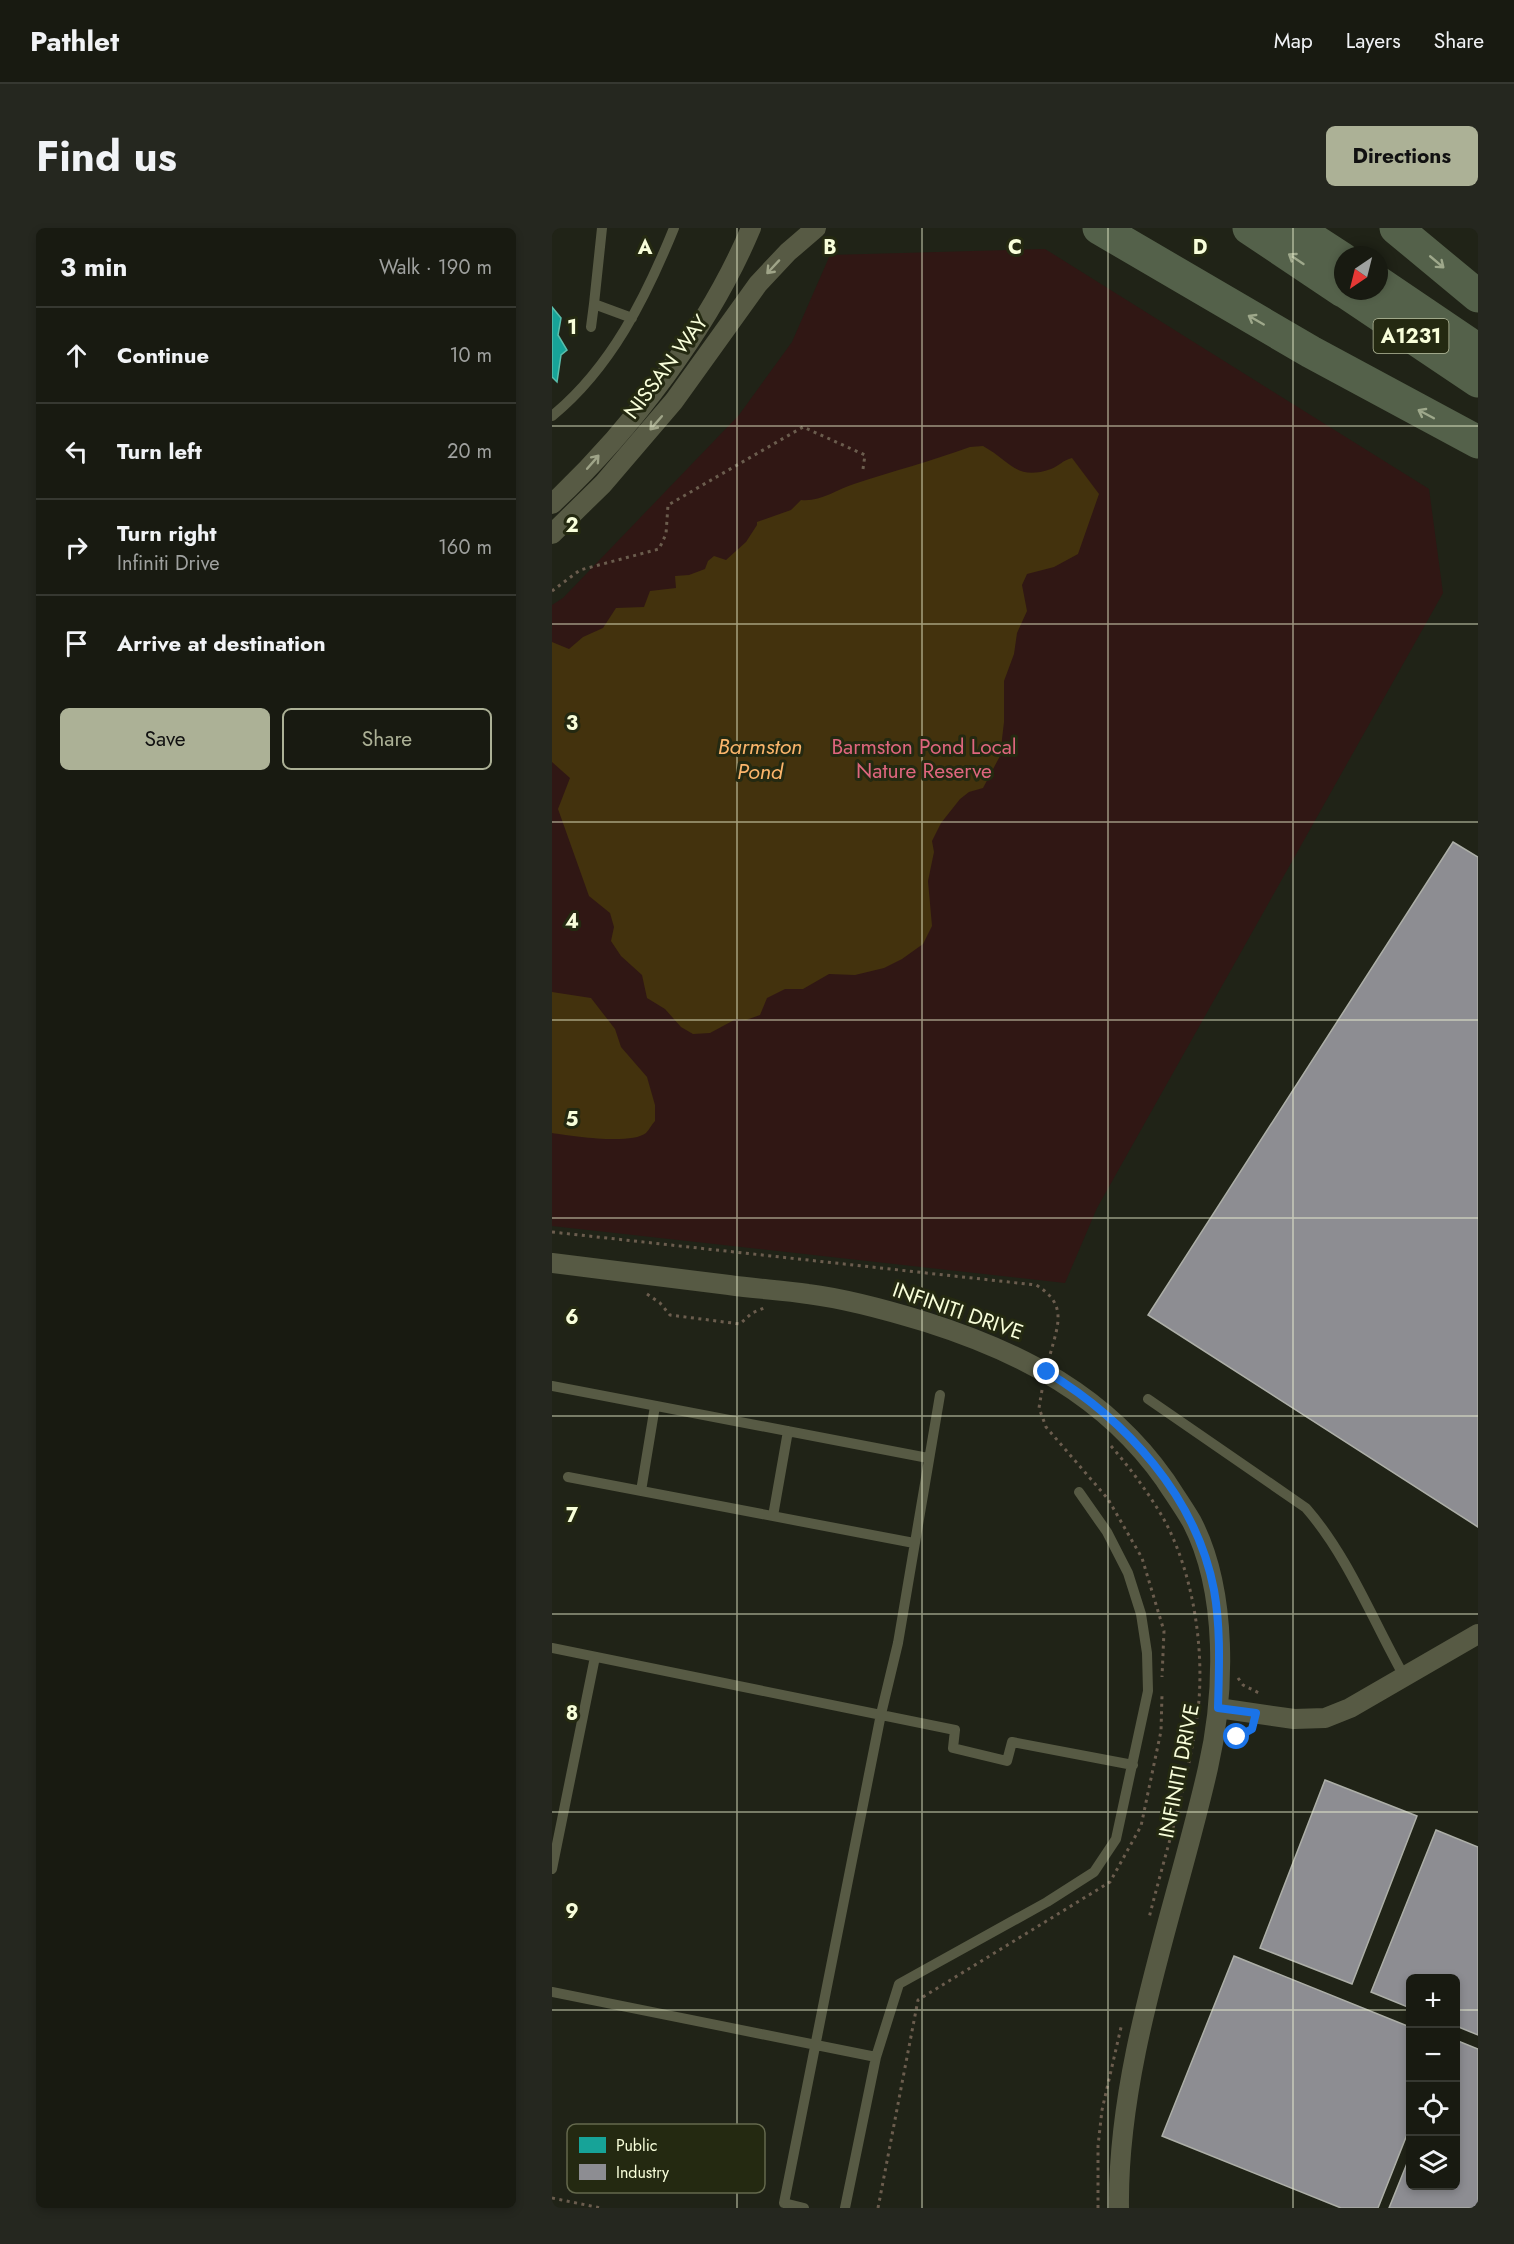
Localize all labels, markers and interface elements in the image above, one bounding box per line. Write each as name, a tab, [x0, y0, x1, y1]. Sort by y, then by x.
text: Pathlet	[30, 21, 119, 62]
text: Map	[1274, 26, 1313, 56]
text: Layers	[1346, 26, 1401, 56]
text: Share	[1434, 26, 1484, 56]
text: Find us	[36, 126, 177, 187]
button: Directions	[1326, 126, 1478, 186]
text: A	[637, 233, 653, 262]
text: B	[823, 233, 837, 262]
text: C	[1008, 233, 1022, 262]
text: D	[1193, 233, 1207, 262]
north arrow	[1334, 246, 1388, 300]
text: 3 min	[60, 248, 127, 286]
text: Walk · 190 m	[379, 253, 492, 282]
one-way arrow	[1289, 253, 1305, 265]
one-way arrow	[1429, 255, 1444, 269]
one-way arrow	[766, 260, 781, 275]
street label: NISSAN WAY	[617, 308, 715, 425]
text: 1	[567, 313, 577, 342]
one-way arrow	[1247, 314, 1265, 325]
road number: A1231	[1374, 319, 1448, 353]
icon: ahead	[60, 339, 93, 372]
text: Continue	[117, 339, 209, 371]
text: 10 m	[449, 341, 492, 370]
one-way arrow	[1418, 408, 1436, 419]
one-way arrow	[649, 415, 662, 431]
icon: left	[60, 435, 93, 468]
text: Turn left	[117, 435, 202, 467]
text: 20 m	[447, 437, 492, 466]
one-way arrow	[586, 454, 599, 470]
text: 2	[565, 511, 579, 540]
text: Turn right	[117, 517, 217, 549]
icon: right	[60, 531, 93, 564]
text: 160 m	[438, 533, 492, 562]
text: Infiniti Drive	[117, 549, 219, 578]
icon: arrive	[60, 627, 93, 660]
text: Arrive at destination	[117, 627, 326, 659]
button: Save	[60, 708, 270, 770]
button: Share	[282, 708, 492, 770]
text: 3	[566, 709, 578, 738]
water label: Barmston Pond	[718, 730, 802, 787]
park label: Barmston Pond Local Nature Reserve	[831, 732, 1017, 786]
text: 4	[565, 907, 579, 936]
text: 5	[566, 1105, 579, 1134]
street label: INFINITI DRIVE	[889, 1275, 1027, 1347]
text: 6	[565, 1303, 579, 1332]
route end	[1033, 1358, 1059, 1384]
text: 7	[566, 1501, 579, 1530]
text: 8	[566, 1699, 578, 1728]
street label: INFINITI DRIVE	[1151, 1701, 1207, 1841]
route start	[1223, 1723, 1249, 1749]
text: 9	[565, 1897, 579, 1926]
map controls	[1406, 1974, 1460, 2190]
button: +	[1406, 1974, 1460, 2028]
button: −	[1406, 2028, 1460, 2082]
button: locate	[1406, 2082, 1460, 2136]
legend	[567, 2124, 765, 2193]
text: Public	[616, 2134, 657, 2157]
button: layers	[1406, 2136, 1460, 2190]
text: Industry	[616, 2161, 670, 2184]

